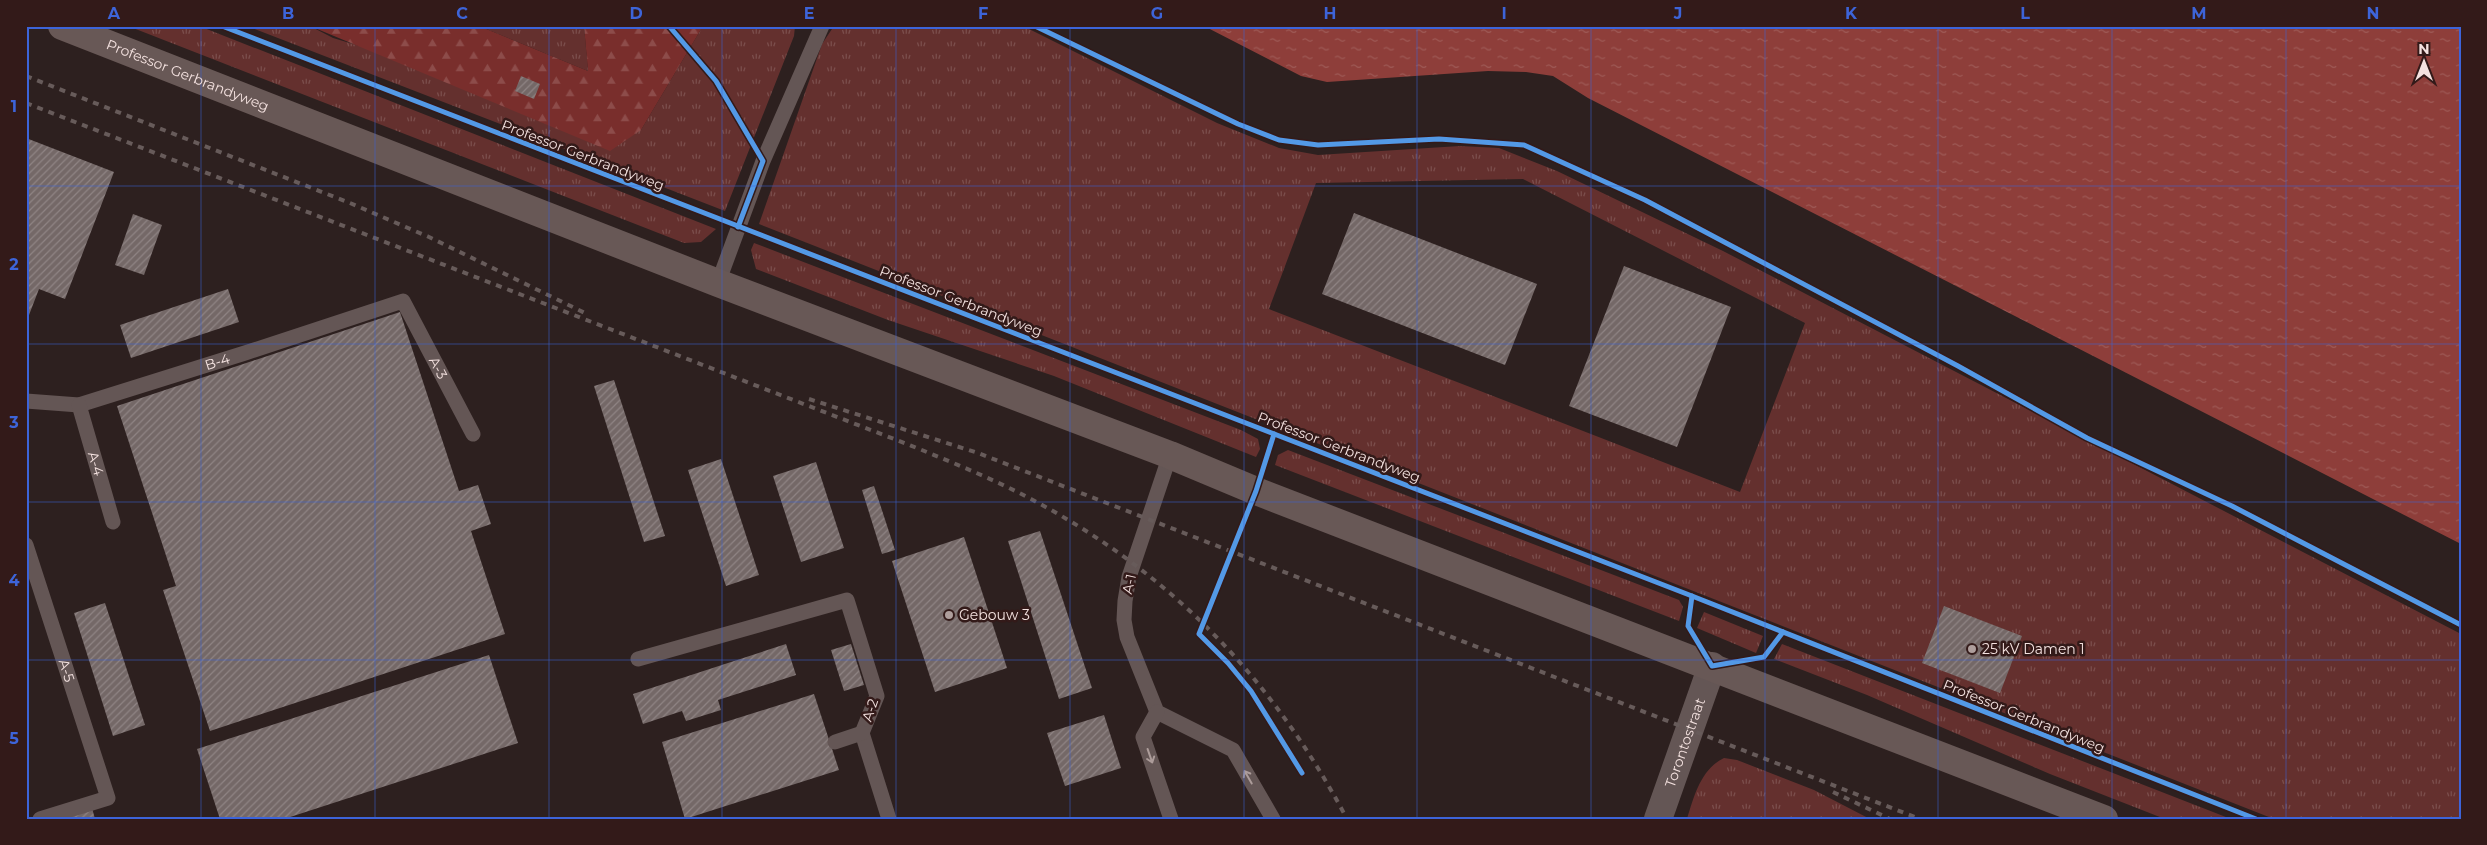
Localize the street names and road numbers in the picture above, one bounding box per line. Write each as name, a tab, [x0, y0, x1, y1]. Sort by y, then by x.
street label: Professor Gerbrandyweg	[104, 35, 272, 115]
street label: Professor Gerbrandyweg	[499, 116, 667, 194]
street label: Professor Gerbrandyweg	[877, 262, 1045, 340]
street label: B-4	[202, 349, 233, 374]
street label: A-3	[425, 354, 452, 382]
street label: Professor Gerbrandyweg	[1255, 408, 1423, 486]
street label: A-4	[84, 449, 108, 479]
street label: A-1	[1118, 572, 1140, 596]
street label: A-5	[55, 657, 79, 684]
street label: Professor Gerbrandyweg	[1940, 675, 2108, 757]
street label: Torontostraat	[1661, 695, 1709, 790]
street label: A-2	[858, 696, 882, 724]

